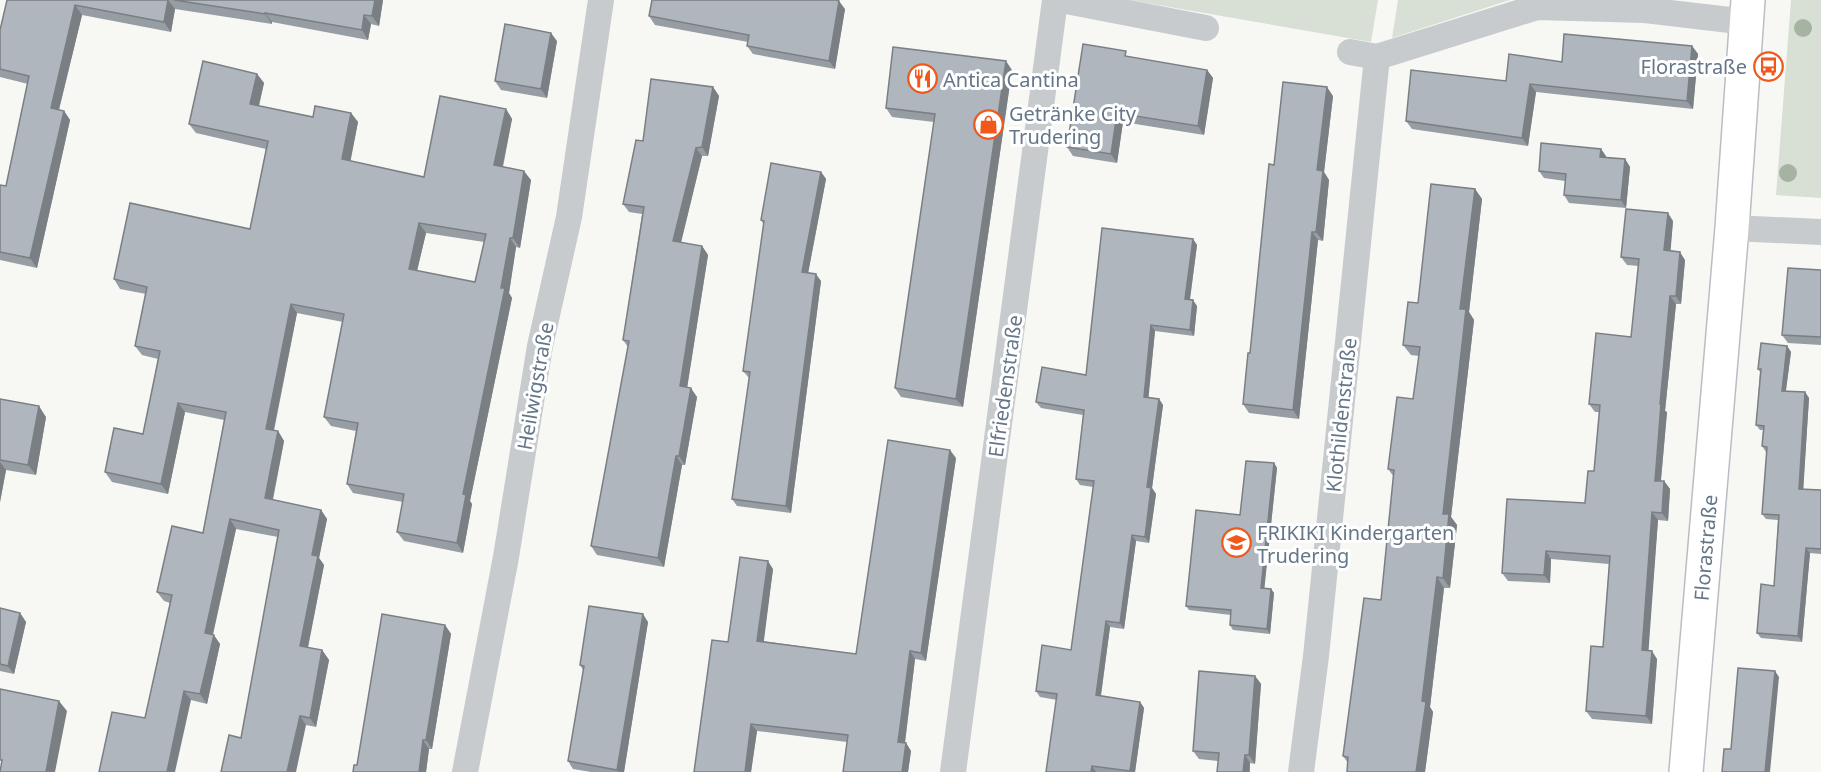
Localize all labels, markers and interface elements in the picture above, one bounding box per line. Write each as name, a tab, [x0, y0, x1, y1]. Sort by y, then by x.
bus stop icon: Florastraße	[1752, 50, 1784, 82]
place label: Florastraße	[1641, 53, 1747, 80]
restaurant icon: Antica Cantina	[906, 63, 938, 95]
place label: Antica Cantina	[943, 66, 1079, 93]
place label: Getränke City Trudering	[1009, 100, 1137, 150]
shop icon: Getränke City Trudering	[972, 109, 1004, 141]
street label: Elfriedenstraße	[982, 313, 1028, 459]
street label: Heilwigstraße	[510, 320, 560, 452]
street label: Klothildenstraße	[1319, 336, 1363, 494]
street label: Florastraße	[1687, 494, 1723, 602]
place label: FRIKIKI Kindergarten Trudering	[1257, 519, 1454, 569]
school or university icon: FRIKIKI Kindergarten Trudering	[1220, 527, 1252, 559]

